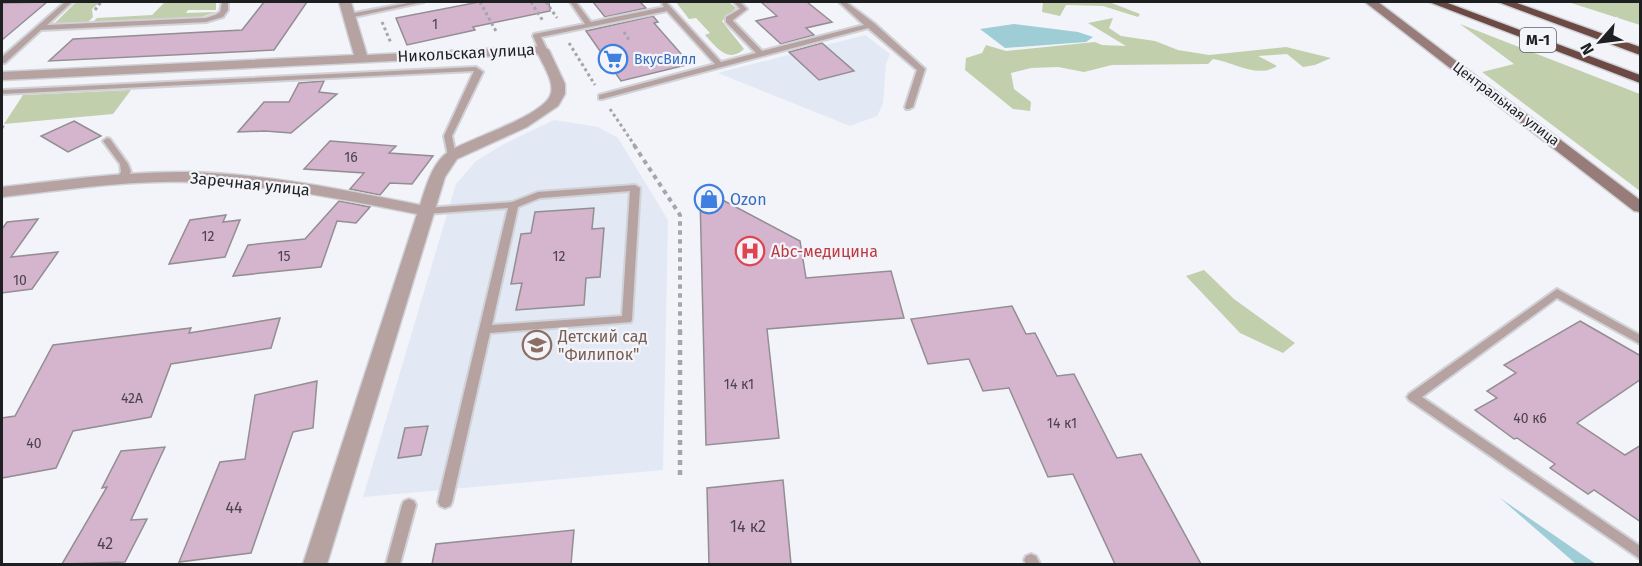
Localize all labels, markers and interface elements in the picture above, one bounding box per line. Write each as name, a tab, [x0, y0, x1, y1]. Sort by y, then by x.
north arrow	[1570, 12, 1630, 72]
house number: 1	[432, 16, 438, 33]
road number: М-1	[1520, 28, 1556, 52]
street label: Никольская улица	[397, 40, 535, 66]
text: N	[1576, 40, 1598, 58]
supermarket icon: ВкусВилл	[597, 43, 629, 75]
place label: ВкусВилл	[634, 51, 696, 68]
street label: Центральная улица	[1449, 58, 1563, 150]
house number: 16	[344, 149, 358, 166]
street label: Заречная улица	[189, 168, 311, 200]
shop icon: Ozon	[693, 183, 725, 215]
place label: Ozon	[730, 190, 767, 209]
house number: 12	[202, 228, 215, 245]
hospital icon: Abc-медицина	[734, 235, 766, 267]
place label: Abc-медицина	[771, 242, 878, 261]
house number: 15	[277, 248, 291, 265]
house number: 12	[553, 248, 566, 265]
house number: 10	[13, 272, 27, 289]
place label: Детский сад "Филипок"	[557, 327, 647, 364]
school or university icon: Детский сад "Филипок"	[521, 329, 553, 361]
house number: 14 к1	[724, 376, 754, 393]
house number: 42А	[121, 390, 143, 407]
house number: 40 к6	[1513, 410, 1547, 427]
house number: 14 к1	[1047, 415, 1077, 432]
house number: 40	[26, 435, 42, 452]
house number: 44	[225, 498, 243, 517]
house number: 14 к2	[730, 517, 766, 536]
house number: 42	[97, 534, 113, 553]

